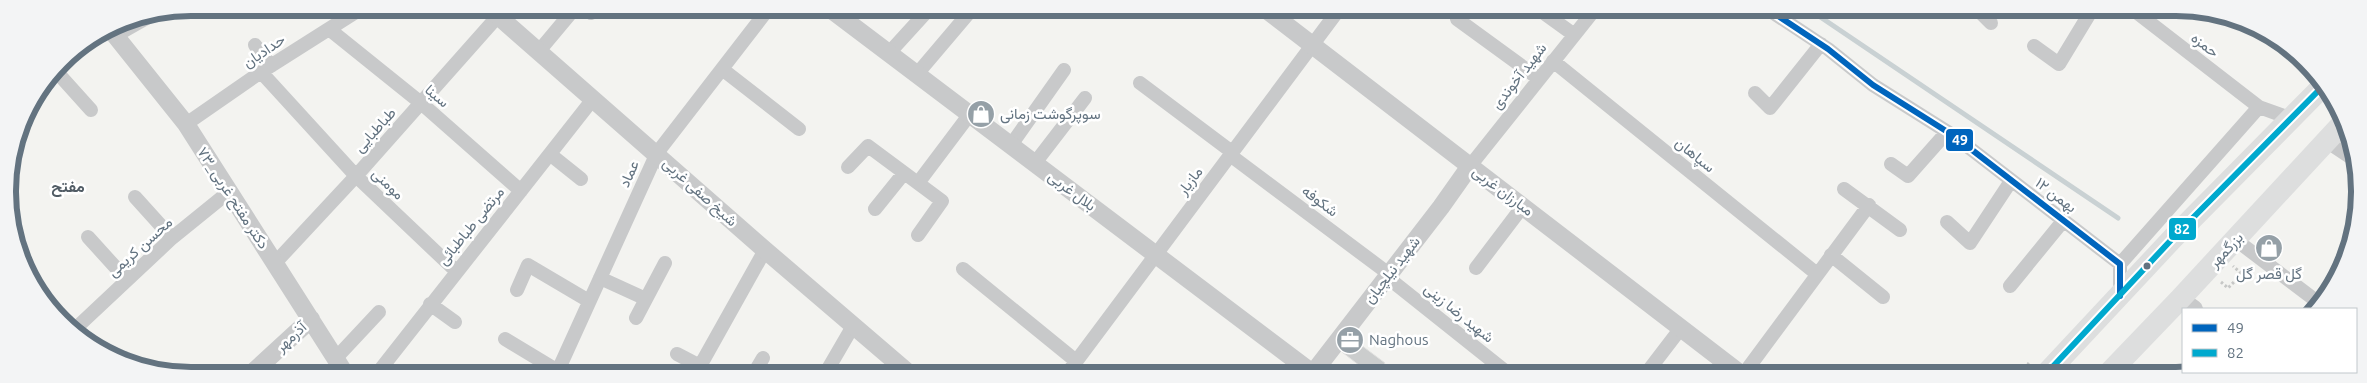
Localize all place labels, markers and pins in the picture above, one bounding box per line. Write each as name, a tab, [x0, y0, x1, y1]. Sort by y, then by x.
shop icon: سوپرگوشت زمانی	[966, 99, 996, 129]
place label: سوپرگوشت زمانی	[1000, 105, 1101, 124]
shop icon: گل قصر گل	[2254, 233, 2284, 263]
unlabelled marker	[2142, 261, 2152, 271]
place label: گل قصر گل	[2236, 265, 2302, 283]
office icon: Naghous	[1335, 325, 1365, 355]
place label: Naghous	[1369, 331, 1428, 348]

